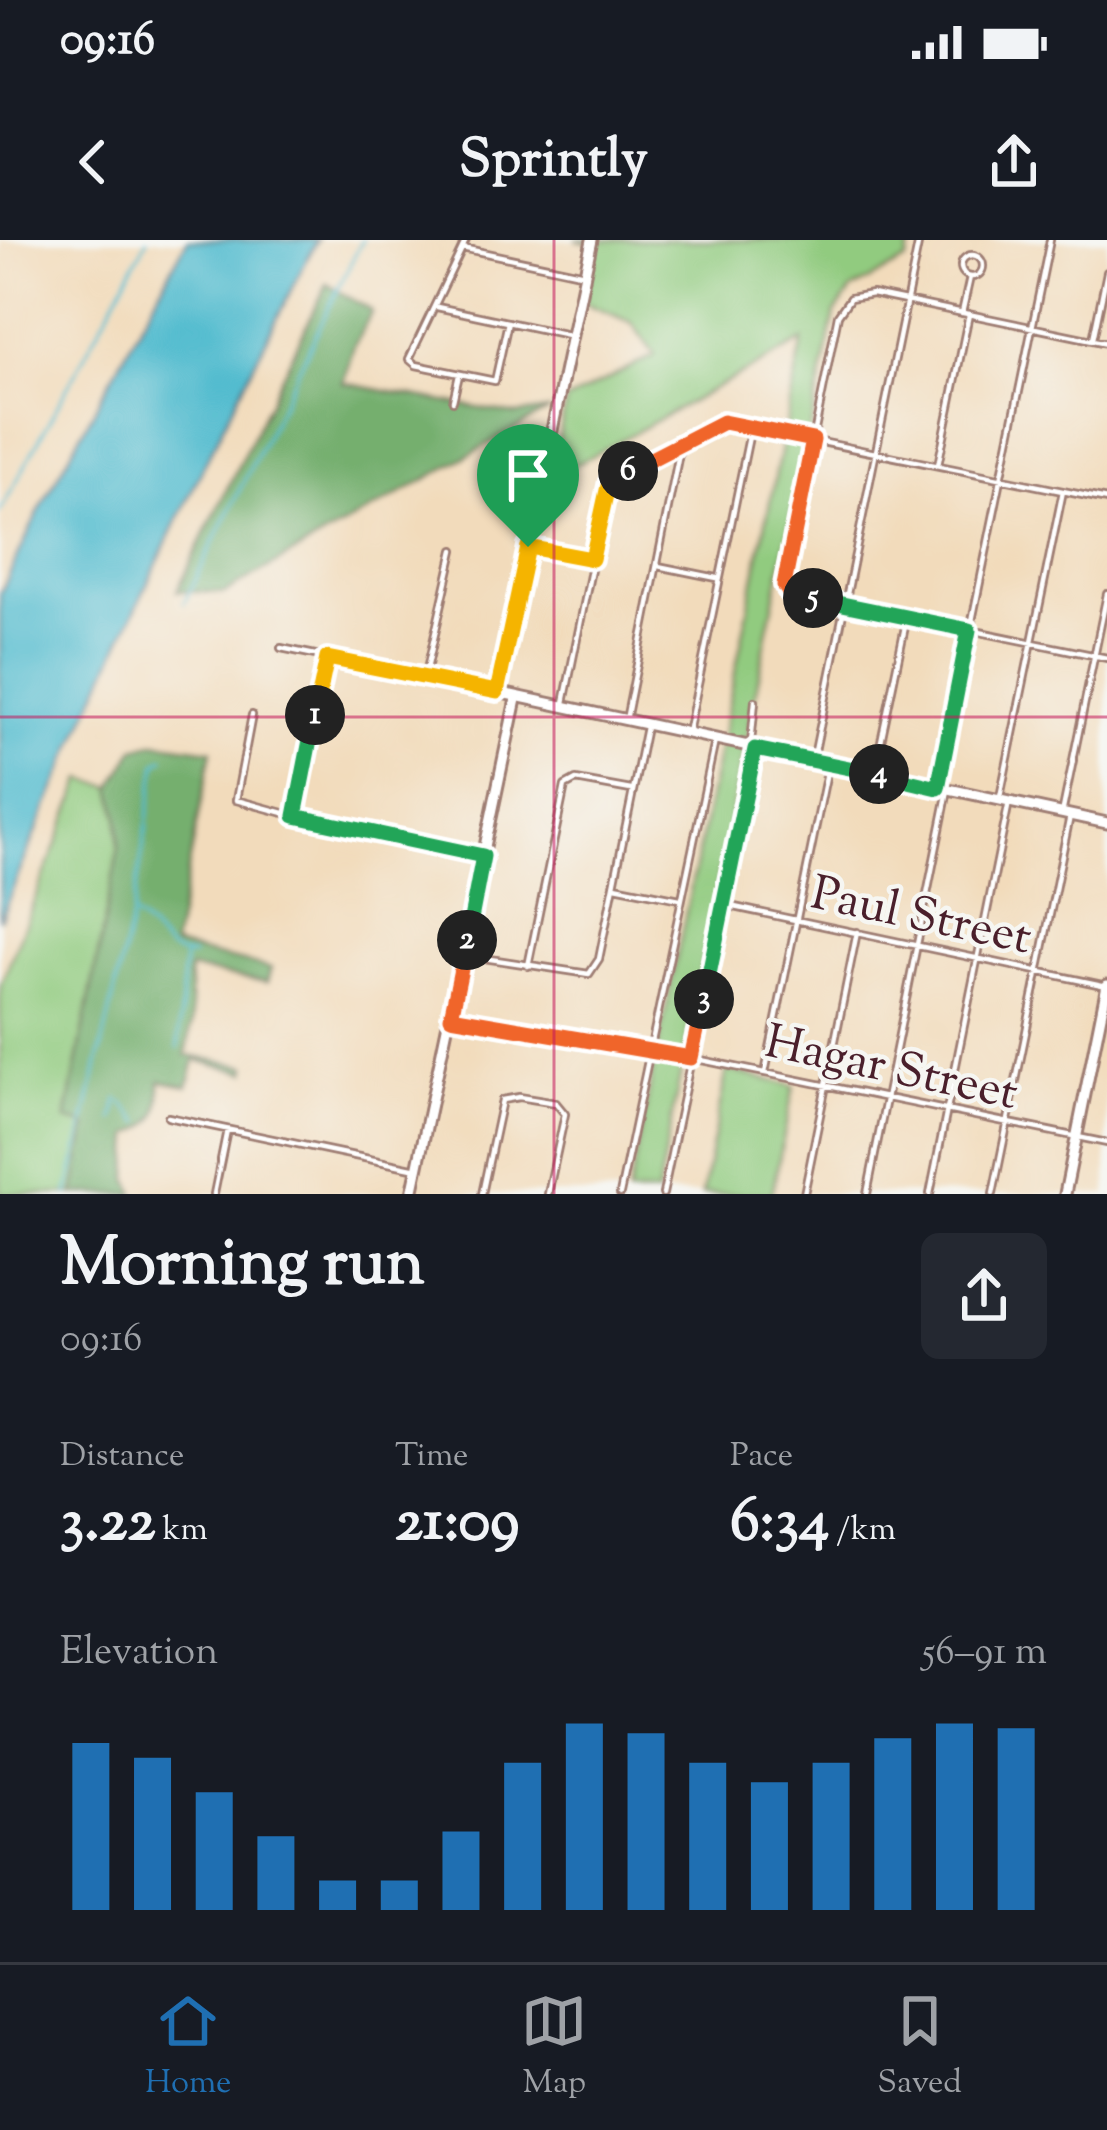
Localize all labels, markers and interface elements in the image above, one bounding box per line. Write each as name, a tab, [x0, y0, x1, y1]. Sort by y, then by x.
text: 09:16	[60, 10, 155, 75]
text: Sprintly	[459, 123, 648, 201]
icon: back	[60, 129, 126, 195]
icon: share	[981, 129, 1047, 195]
pin	[477, 424, 579, 547]
pin: 6	[598, 441, 658, 501]
icon: arrive	[495, 442, 561, 508]
text: 6	[620, 447, 636, 495]
pin: 5	[783, 568, 843, 628]
text: 5	[807, 574, 819, 622]
pin: 1	[285, 685, 345, 745]
text: 1	[309, 691, 321, 739]
pin: 4	[849, 744, 909, 804]
text: 4	[871, 750, 887, 798]
street label: Paul Street	[805, 861, 1037, 975]
pin: 2	[437, 910, 497, 970]
text: 2	[459, 916, 475, 964]
pin: 3	[674, 969, 734, 1029]
text: 3	[697, 975, 711, 1023]
street label: Hagar Street	[758, 1010, 1023, 1131]
text: Morning run	[60, 1220, 425, 1315]
button: share	[921, 1233, 1047, 1359]
text: 09:16	[60, 1313, 142, 1369]
text: Distance	[60, 1433, 184, 1481]
text: Time	[395, 1433, 468, 1481]
text: Pace	[730, 1433, 793, 1481]
text: 3.22	[60, 1481, 156, 1568]
text: 21:09	[395, 1481, 519, 1568]
text: 6:34	[730, 1481, 829, 1568]
text: km	[156, 1507, 208, 1555]
text: /km	[829, 1507, 896, 1555]
text: Elevation	[60, 1626, 218, 1682]
text: 56–91 m	[922, 1626, 1047, 1682]
tab: Home	[145, 1988, 231, 2108]
tab: Map	[521, 1988, 587, 2108]
tab: Saved	[877, 1988, 962, 2108]

